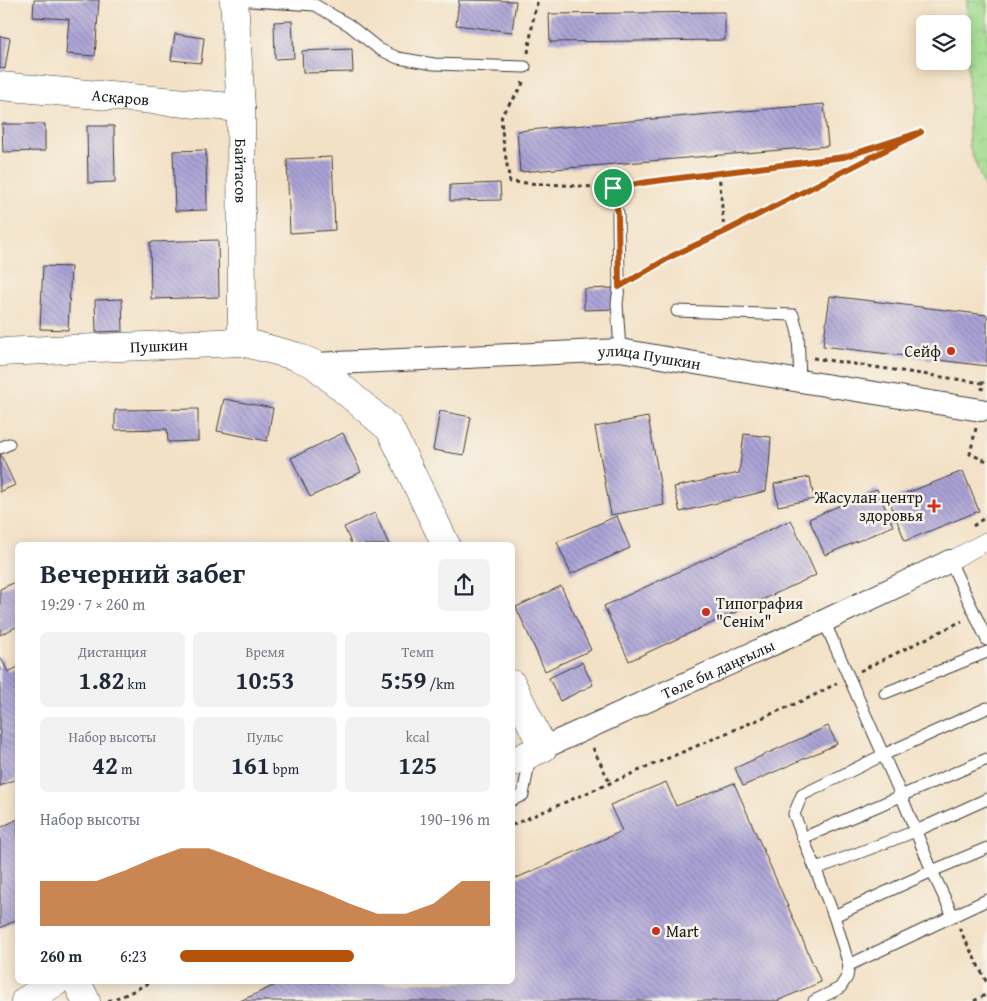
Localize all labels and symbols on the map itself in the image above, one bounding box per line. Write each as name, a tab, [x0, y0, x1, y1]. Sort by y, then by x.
street label: Асқаров	[91, 82, 150, 112]
street label: Байтасов	[229, 138, 253, 203]
pin	[592, 167, 634, 209]
street label: Пушкин	[130, 332, 188, 359]
street label: улица Пушкин	[596, 338, 703, 376]
place label: Сейф	[905, 339, 941, 363]
marker: Сейф	[945, 345, 957, 357]
place label: Жасулан центр здоровья	[813, 485, 923, 527]
marker: Жасулан центр здоровья	[927, 499, 941, 513]
place label: Типография "Сенім"	[716, 591, 803, 633]
marker: Типография "Сенім"	[700, 606, 712, 618]
street label: Төле би даңғылы	[657, 633, 779, 705]
place label: Mart	[666, 919, 699, 943]
marker: Mart	[650, 925, 662, 937]

